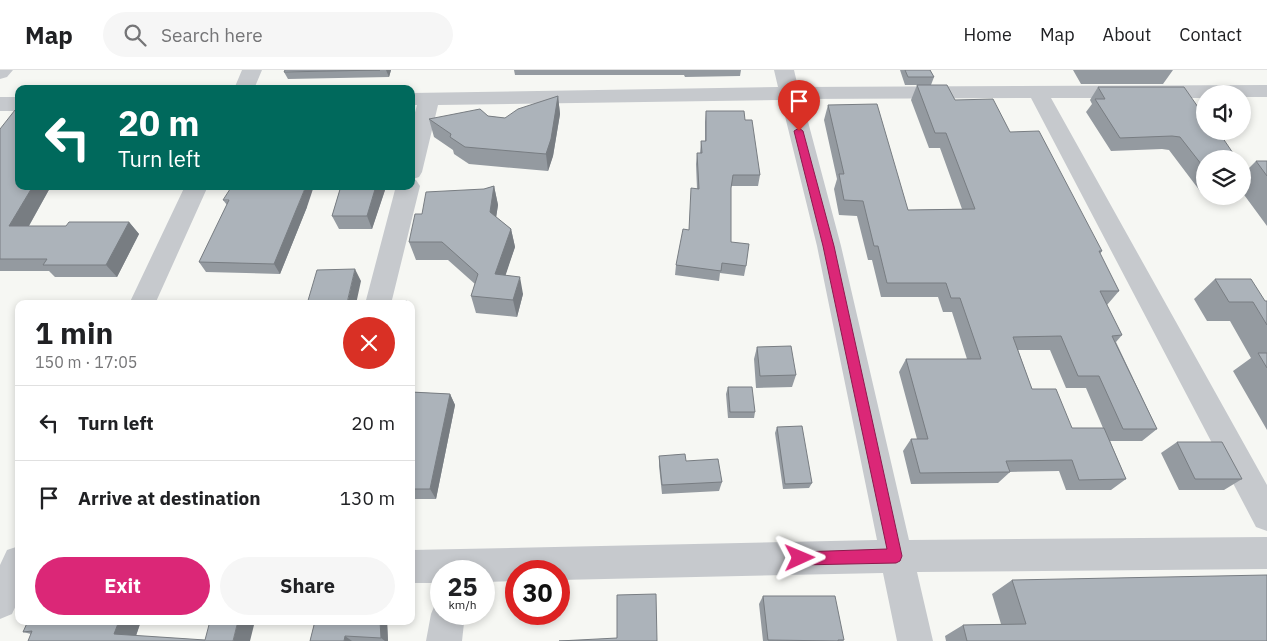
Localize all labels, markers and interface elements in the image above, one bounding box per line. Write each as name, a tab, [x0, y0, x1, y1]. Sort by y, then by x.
search box	[103, 12, 453, 57]
text: Map	[25, 19, 73, 51]
icon: search	[121, 21, 149, 49]
text: Search here	[161, 23, 263, 47]
text: Home	[964, 23, 1012, 46]
text: Map	[1040, 23, 1075, 46]
text: About	[1103, 23, 1151, 46]
text: Contact	[1179, 23, 1242, 46]
pin	[778, 80, 820, 131]
map controls	[1196, 85, 1251, 205]
button: sound	[1196, 85, 1251, 140]
icon: arrive	[785, 87, 813, 115]
text: 20 m	[118, 100, 200, 146]
icon: left	[35, 105, 100, 170]
text: Turn left	[118, 144, 201, 173]
button: layers	[1196, 150, 1251, 205]
text: 1 min	[35, 313, 113, 352]
button: close	[343, 317, 395, 369]
text: 150 m · 17:05	[35, 352, 137, 372]
icon: left	[35, 409, 63, 437]
text: Turn left	[78, 411, 154, 435]
text: 20 m	[351, 411, 395, 435]
icon: arrive	[35, 484, 63, 512]
text: Arrive at destination	[78, 486, 261, 510]
text: 130 m	[340, 486, 395, 510]
position arrow	[773, 531, 825, 583]
button: Exit	[35, 557, 210, 615]
button: Share	[220, 557, 395, 615]
speed limit sign: 30	[505, 560, 570, 625]
text: 25	[447, 570, 478, 603]
text: km/h	[448, 597, 477, 612]

